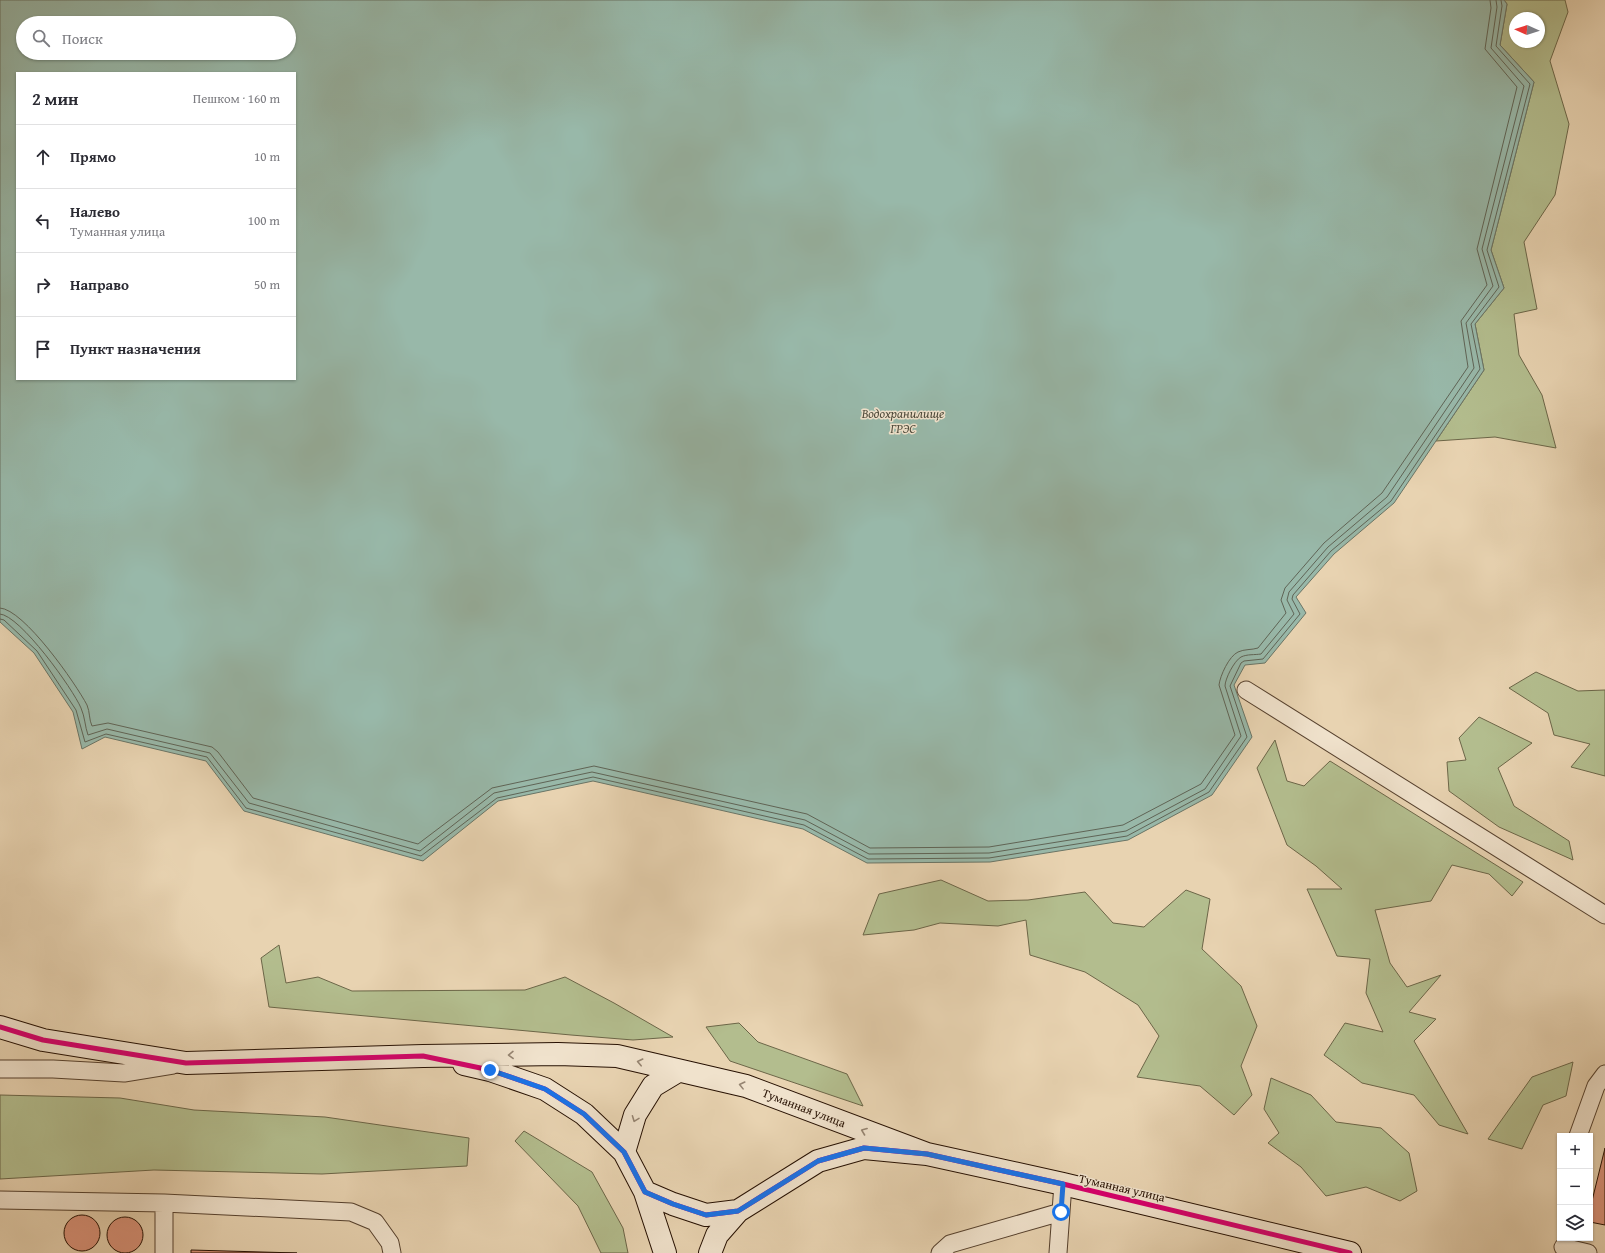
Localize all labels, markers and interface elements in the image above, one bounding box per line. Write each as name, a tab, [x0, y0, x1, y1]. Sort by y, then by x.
north arrow	[1509, 12, 1545, 48]
search box	[16, 16, 296, 60]
icon: search	[30, 27, 52, 49]
text: Поиск	[62, 28, 103, 49]
text: 2 мин	[32, 86, 78, 111]
text: Пешком · 160 m	[193, 89, 280, 108]
icon: ahead	[32, 146, 54, 168]
text: Прямо	[70, 146, 116, 167]
text: 10 m	[254, 147, 280, 166]
text: Налево	[70, 201, 120, 222]
icon: left	[32, 210, 54, 232]
text: 100 m	[248, 211, 280, 230]
text: Туманная улица	[70, 222, 165, 241]
icon: right	[32, 274, 54, 296]
text: Направо	[70, 274, 129, 295]
text: 50 m	[254, 275, 280, 294]
icon: arrive	[32, 338, 54, 360]
text: Пункт назначения	[70, 338, 201, 359]
water label: Водохранилище ГРЭС	[861, 404, 944, 438]
one-way arrow	[508, 1051, 514, 1059]
one-way arrow	[637, 1058, 644, 1067]
route end	[481, 1061, 499, 1079]
one-way arrow	[739, 1081, 746, 1090]
street label: Туманная улица	[760, 1084, 849, 1131]
one-way arrow	[631, 1115, 639, 1122]
one-way arrow	[861, 1127, 868, 1135]
map controls	[1557, 1133, 1593, 1241]
button: +	[1557, 1133, 1593, 1169]
street label: Туманная улица	[1077, 1169, 1167, 1206]
button: −	[1557, 1169, 1593, 1205]
route start	[1052, 1203, 1070, 1221]
button: layers	[1557, 1205, 1593, 1241]

